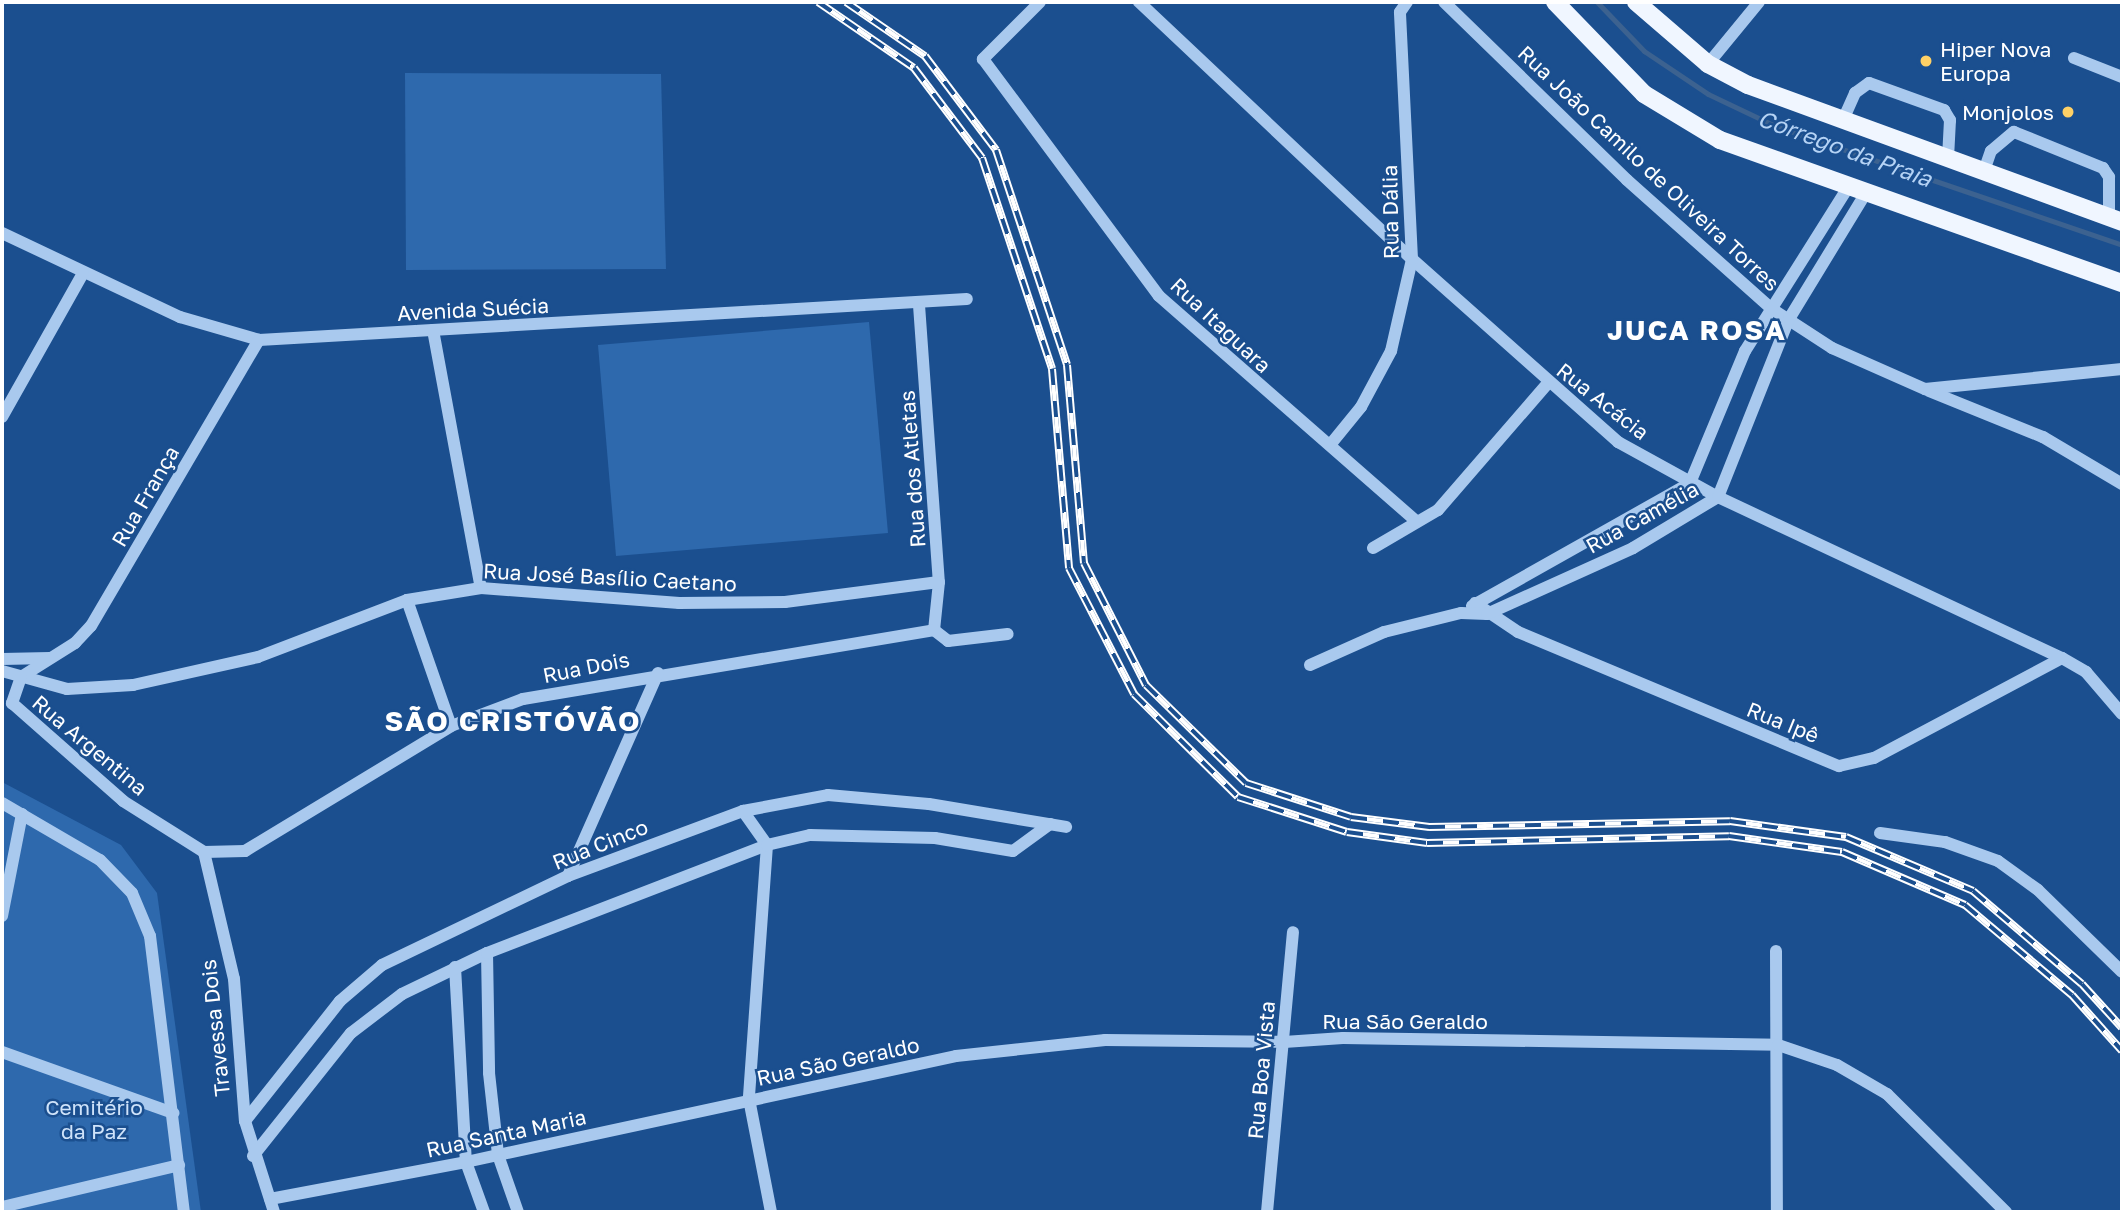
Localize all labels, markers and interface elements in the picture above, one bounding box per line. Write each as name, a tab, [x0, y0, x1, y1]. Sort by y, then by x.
place label: Hiper Nova Europa	[1940, 36, 2051, 86]
street label: Rua João Camilo de Oliveira Torres	[1513, 40, 1785, 296]
marker: Hiper Nova Europa	[1918, 53, 1934, 69]
place label: Monjolos	[1962, 99, 2054, 125]
water label: Córrego da Praia	[1754, 104, 1936, 192]
marker: Monjolos	[2060, 104, 2076, 120]
street label: Rua Dália	[1377, 165, 1403, 259]
street label: Rua Itaguara	[1166, 272, 1276, 378]
street label: Avenida Suécia	[396, 292, 550, 326]
district label: JUCA ROSA	[1608, 313, 1786, 347]
street label: Rua Acácia	[1552, 357, 1654, 445]
street label: Rua dos Atletas	[894, 390, 930, 548]
street label: Rua França	[106, 441, 184, 551]
street label: Rua Camélia	[1581, 476, 1703, 558]
street label: Rua José Basílio Caetano	[483, 558, 737, 596]
street label: Rua Dois	[541, 646, 631, 688]
street label: Rua Argentina	[27, 690, 153, 800]
street label: Rua Ipê	[1743, 696, 1823, 748]
district label: SÃO CRISTÓVÃO	[386, 704, 640, 738]
street label: Rua Cinco	[549, 813, 651, 875]
street label: Travessa Dois	[195, 958, 235, 1098]
street label: Rua Boa Vista	[1242, 1000, 1280, 1140]
street label: Rua São Geraldo	[1322, 1008, 1488, 1034]
street label: Rua São Geraldo	[754, 1031, 922, 1091]
park label: Cemitério da Paz	[45, 1094, 143, 1144]
street label: Rua Santa Maria	[424, 1104, 588, 1162]

